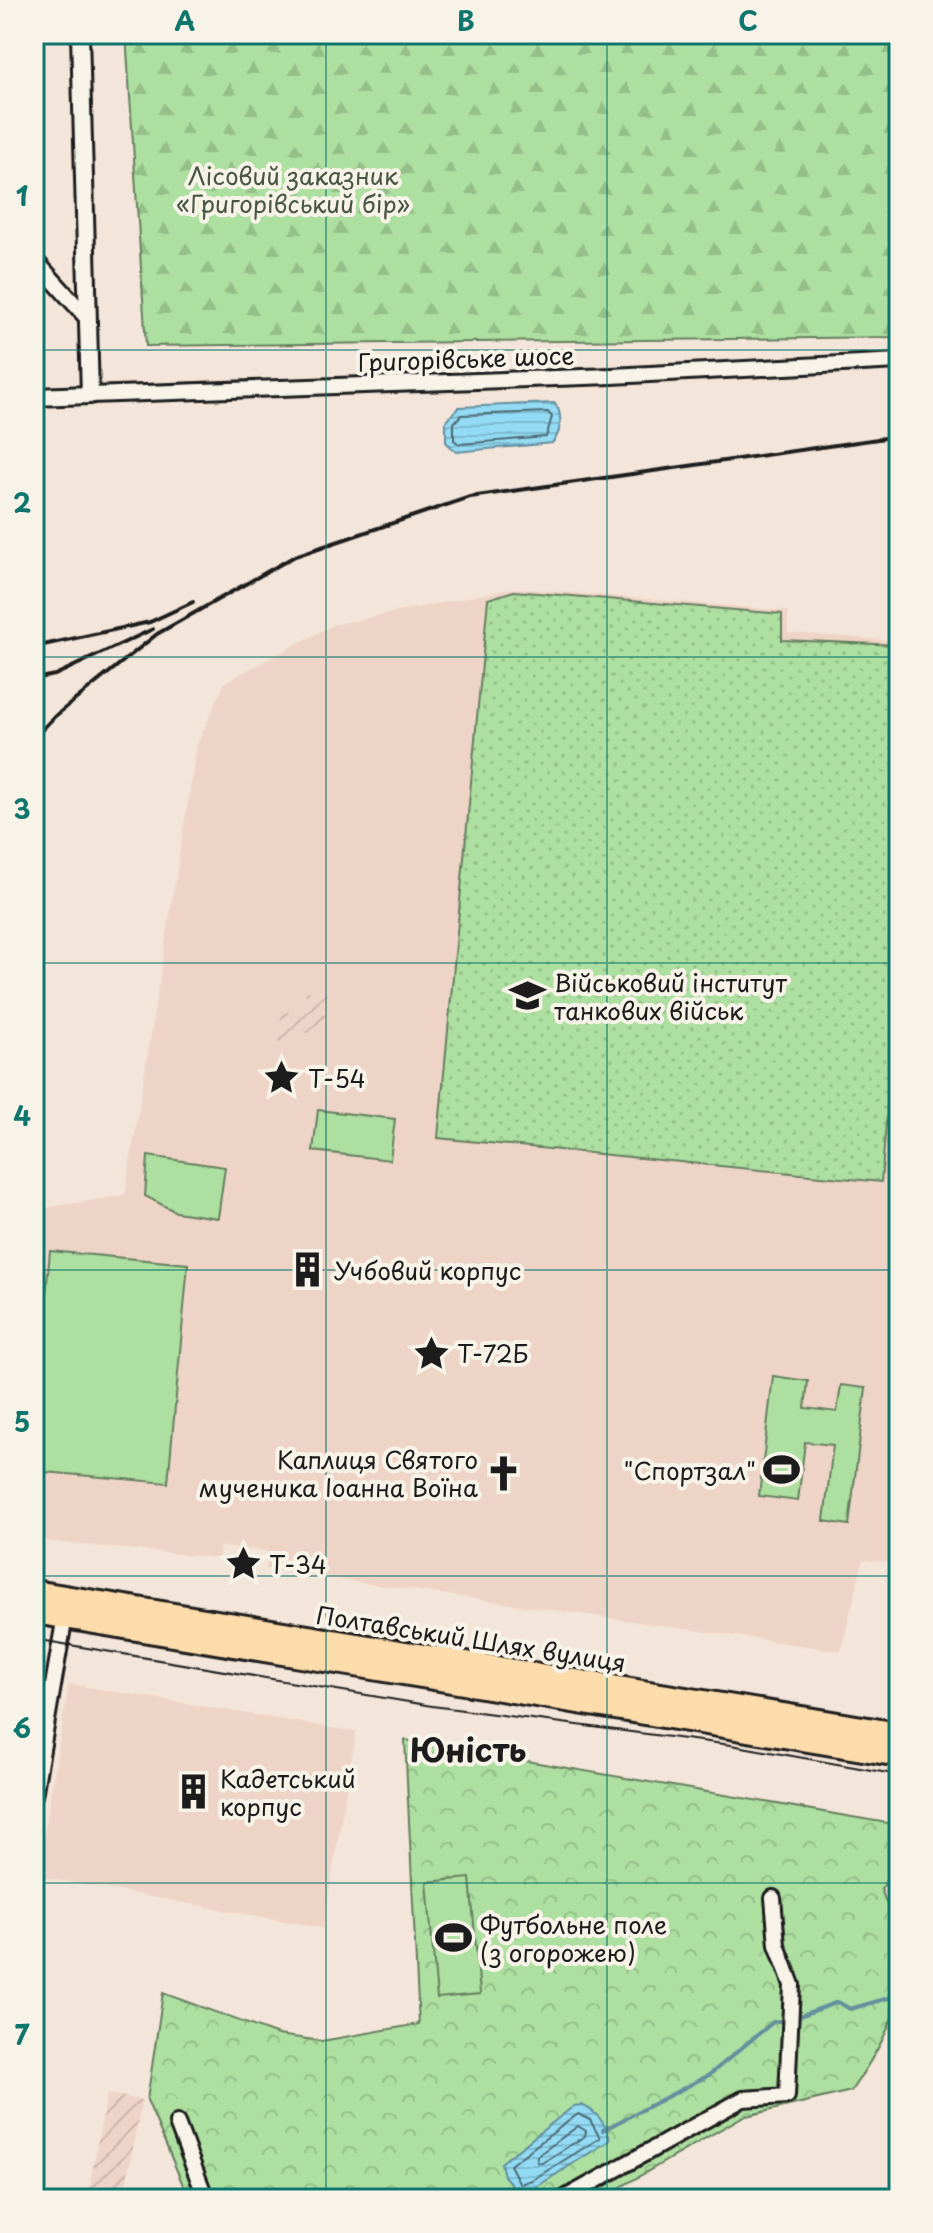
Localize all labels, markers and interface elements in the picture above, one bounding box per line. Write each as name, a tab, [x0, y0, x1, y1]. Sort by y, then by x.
text: A	[175, 1, 195, 40]
text: B	[457, 1, 475, 40]
text: C	[738, 1, 758, 40]
park label: Лісовий заказник «Григорівський бір»	[176, 157, 410, 221]
text: 1	[16, 176, 28, 215]
street label: Григорівське шосе	[357, 336, 575, 380]
text: 2	[13, 483, 31, 522]
text: 3	[13, 789, 31, 828]
place label: Військовий інститут танкових військ	[554, 964, 787, 1028]
school or university icon: Військовий інститут танкових військ	[509, 977, 547, 1015]
place icon: Т-54	[263, 1059, 301, 1097]
place label: Т-54	[308, 1060, 366, 1096]
text: 4	[13, 1096, 31, 1135]
building icon: Учбовий корпус	[289, 1251, 327, 1289]
place label: Учбовий корпус	[334, 1252, 521, 1288]
place icon: Т-72Б	[412, 1334, 450, 1372]
place label: Т-72Б	[457, 1335, 528, 1371]
text: 5	[14, 1402, 30, 1441]
place label: Каплиця Святого мученика Іоанна Воїна	[199, 1441, 478, 1505]
sports icon: "Спортзал"	[763, 1451, 801, 1489]
place label: "Спортзал"	[624, 1452, 756, 1488]
church icon: Каплиця Святого мученика Іоанна Воїна	[485, 1454, 523, 1492]
place icon: T-34	[224, 1545, 262, 1583]
place label: T-34	[269, 1546, 327, 1582]
street label: Полтавський Шлях вулиця	[314, 1596, 628, 1680]
text: 6	[13, 1708, 31, 1747]
district label: Юність	[410, 1725, 526, 1773]
place label: Кадетський корпус	[220, 1760, 356, 1824]
building icon: Кадетський корпус	[175, 1773, 213, 1811]
place label: Футбольне поле (з огорожею)	[480, 1906, 667, 1970]
sports icon: Футбольне поле (з огорожею)	[435, 1919, 473, 1957]
text: 7	[15, 2015, 30, 2054]

